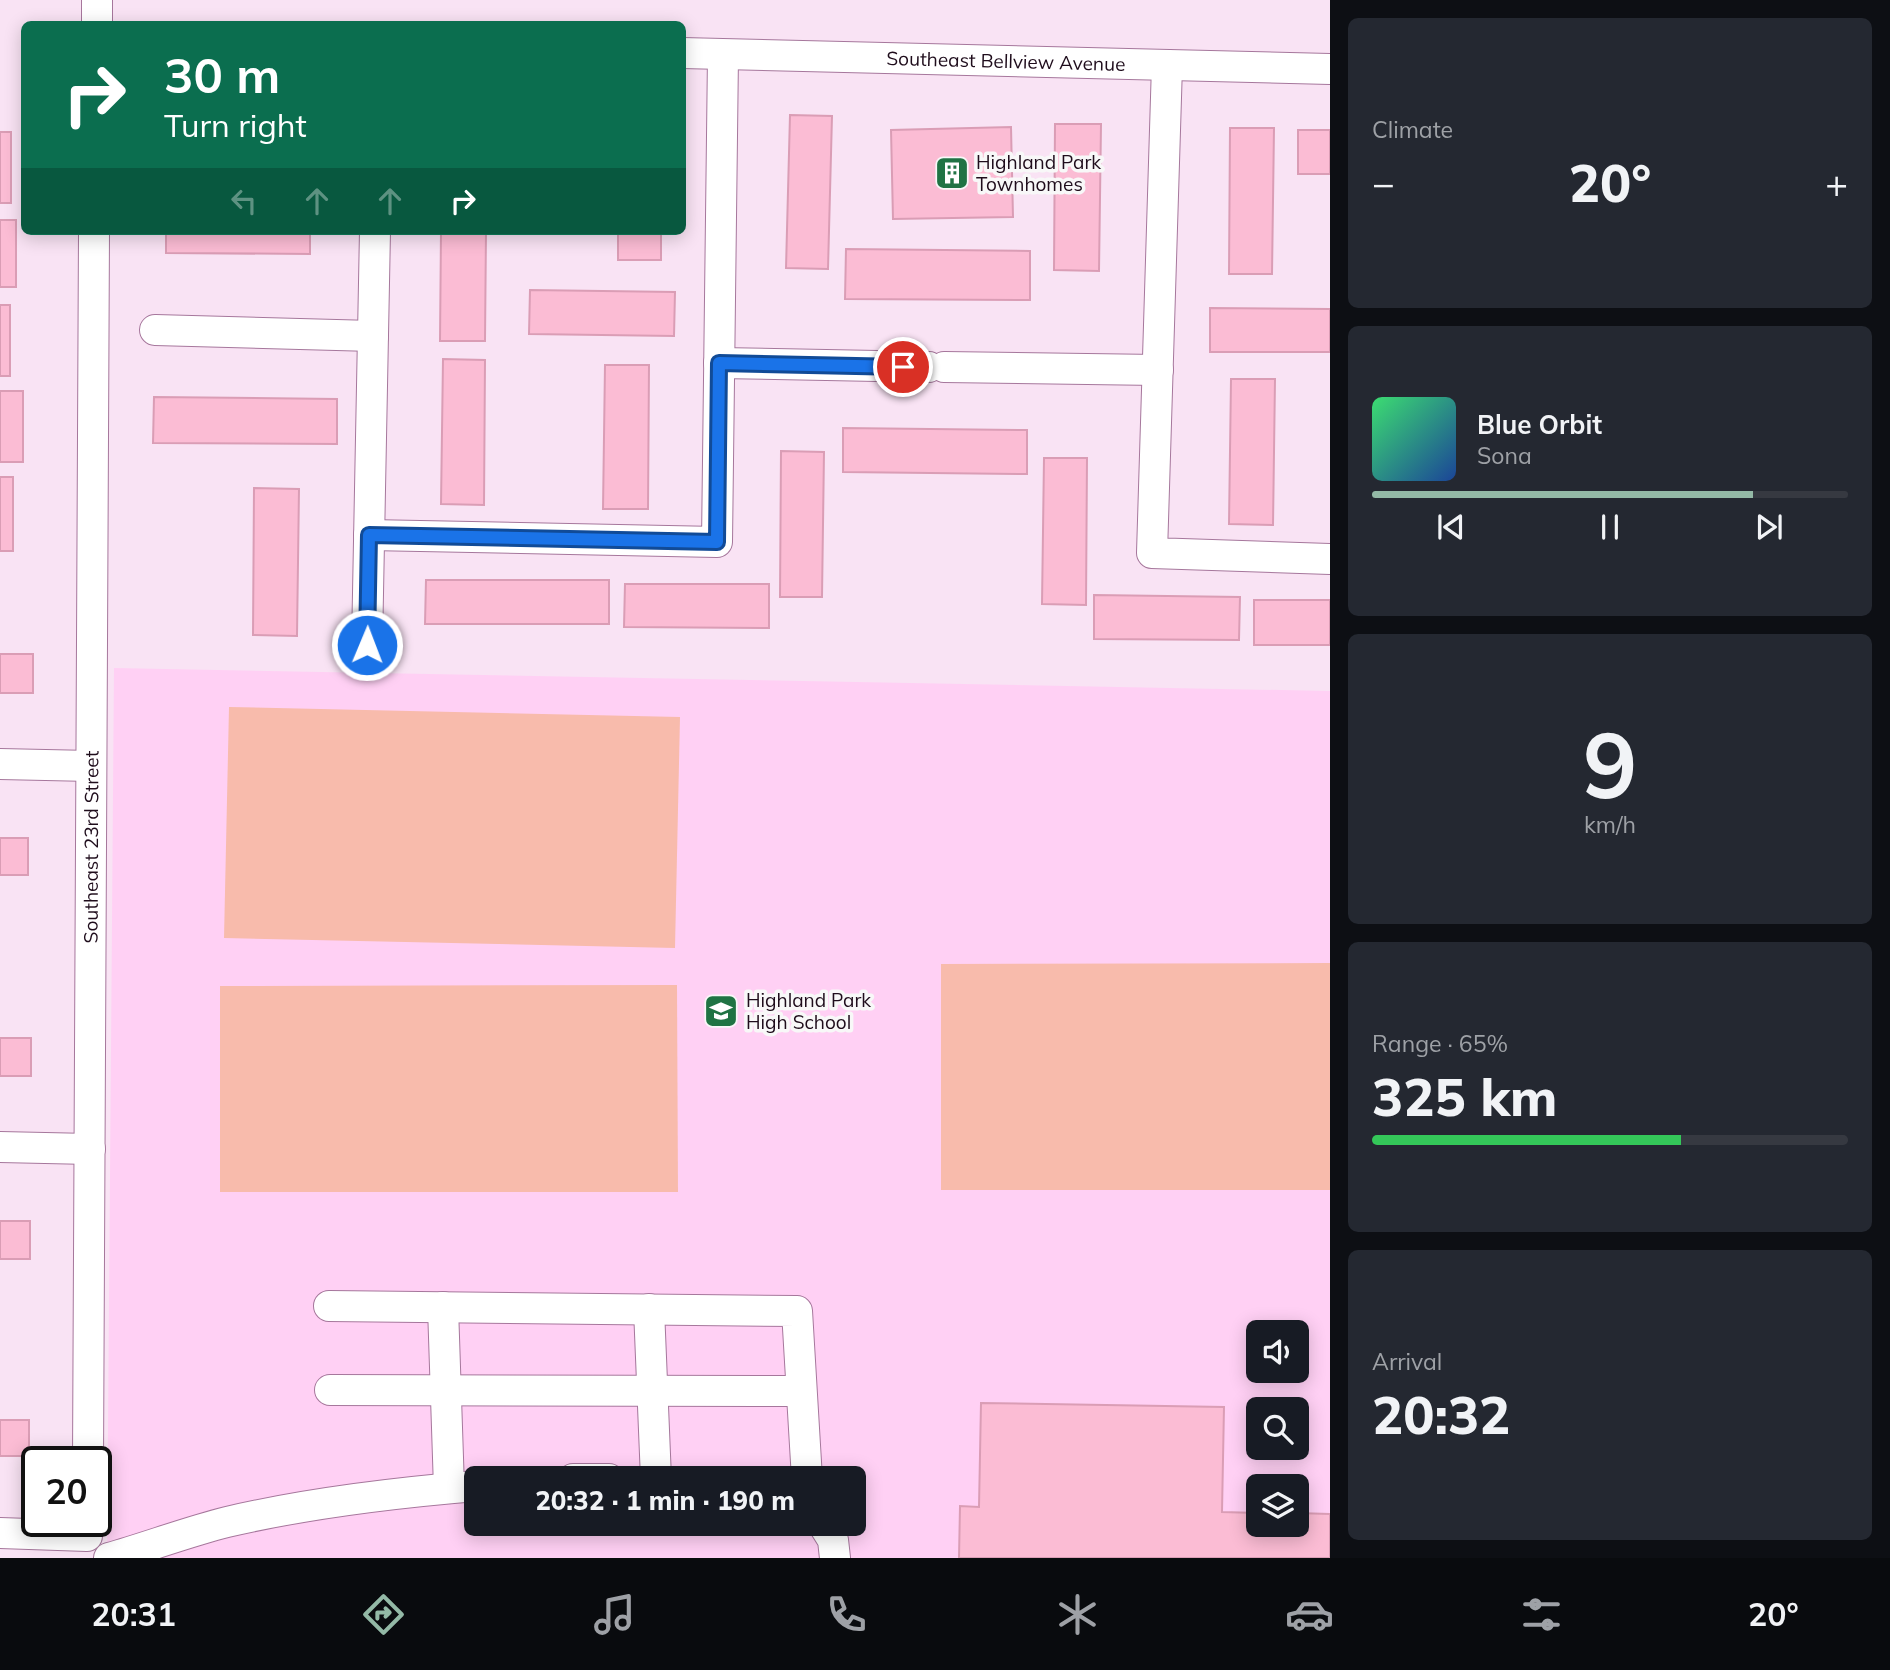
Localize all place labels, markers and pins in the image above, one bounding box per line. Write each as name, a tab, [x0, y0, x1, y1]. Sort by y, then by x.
place label: Highland Park Townhomes	[976, 150, 1101, 196]
building icon: Highland Park Townhomes	[933, 154, 971, 192]
pin	[873, 337, 933, 397]
place label: Highland Park High School	[746, 988, 871, 1034]
school or university icon: Highland Park High School	[702, 992, 740, 1030]

